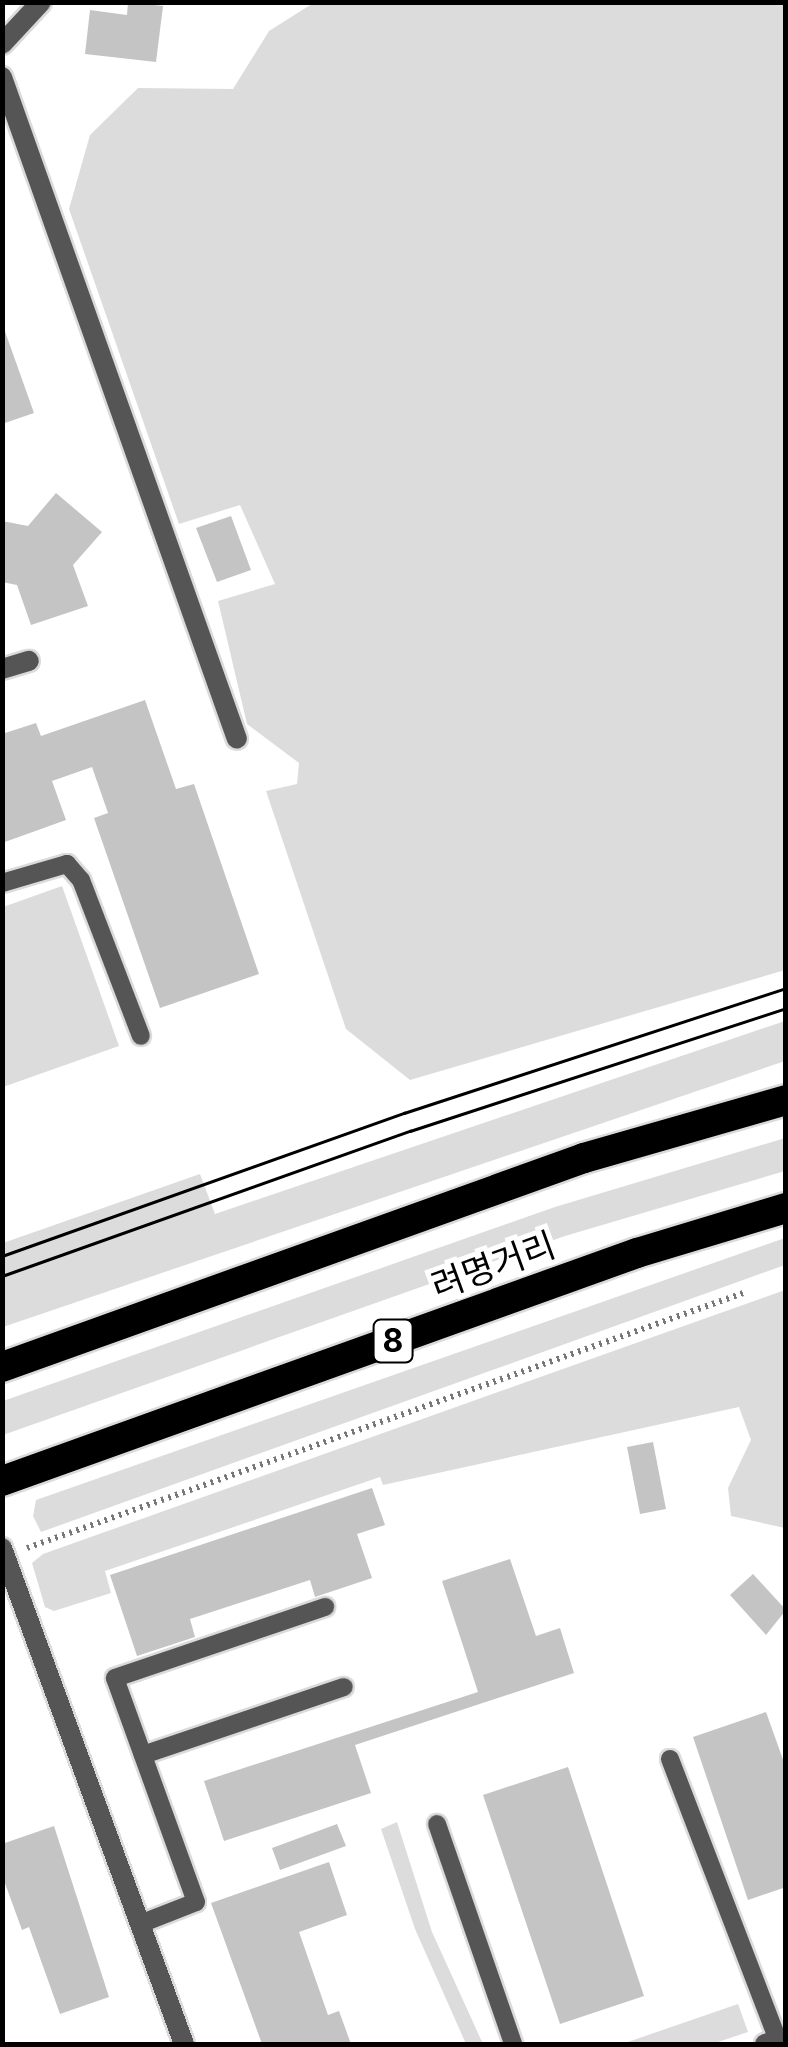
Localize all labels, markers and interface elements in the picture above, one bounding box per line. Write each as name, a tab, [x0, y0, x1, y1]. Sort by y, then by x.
street label: 려명거리	[425, 1223, 561, 1307]
road number: 8	[370, 1314, 416, 1368]

